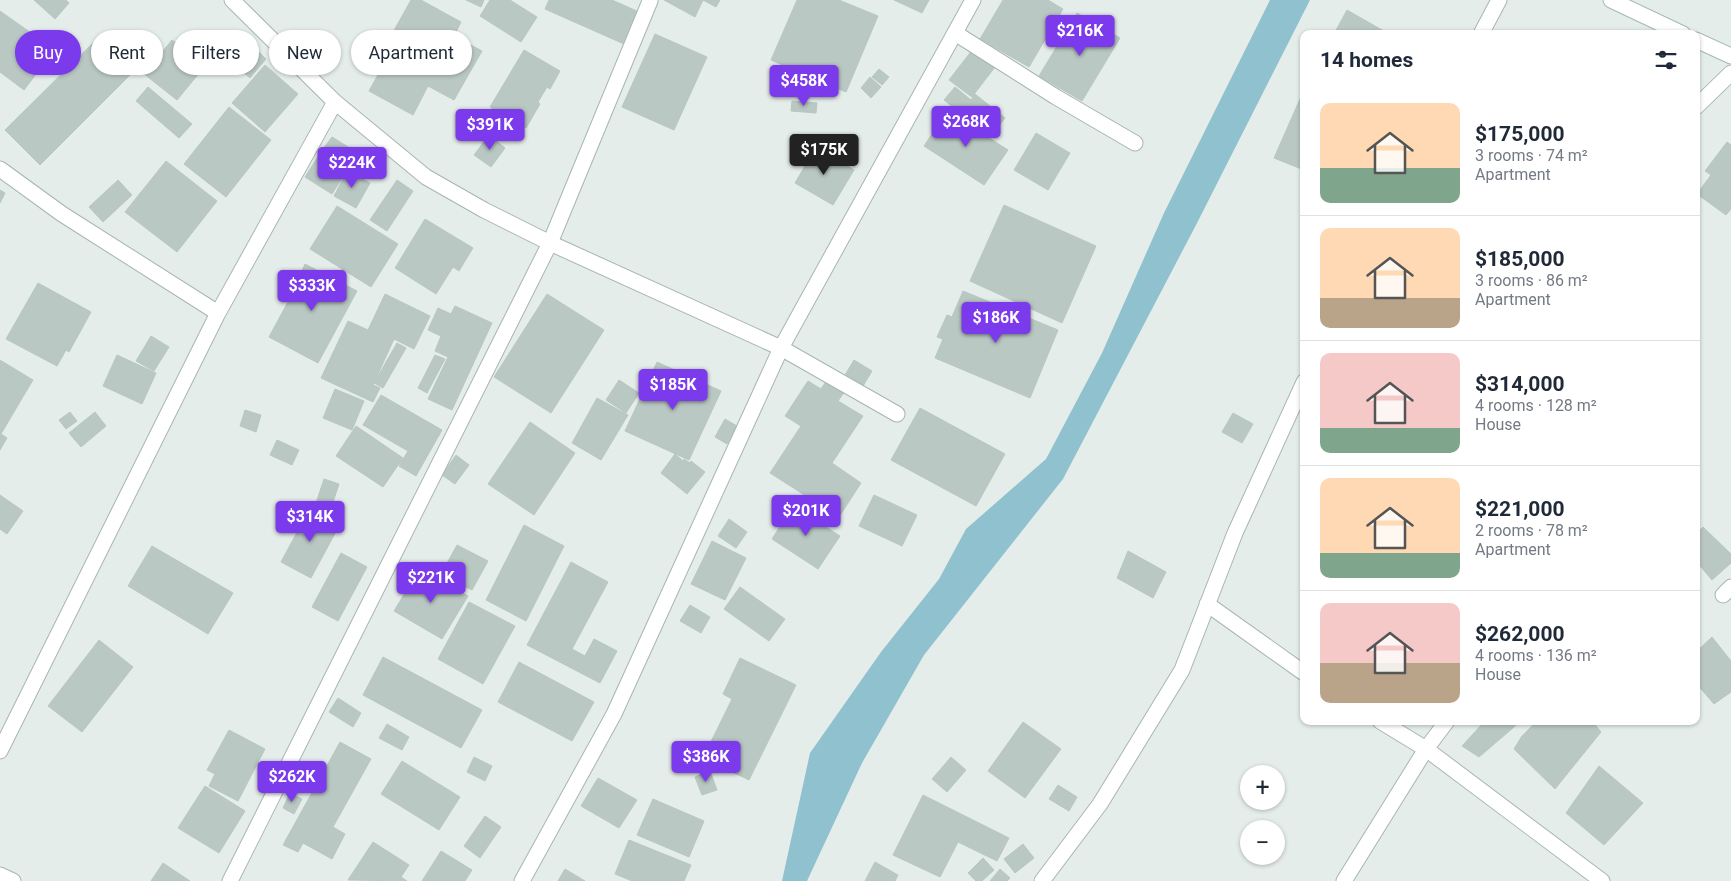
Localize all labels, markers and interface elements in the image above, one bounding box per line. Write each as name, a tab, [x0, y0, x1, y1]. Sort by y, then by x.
pin: $216K	[1045, 15, 1115, 57]
text: $216K	[1057, 21, 1103, 40]
chip: Buy	[15, 30, 81, 75]
chip: Rent	[91, 30, 163, 75]
chip: Filters	[173, 30, 259, 75]
chip: New	[269, 30, 341, 75]
chip: Apartment	[351, 30, 472, 75]
icon: filters	[1652, 46, 1680, 74]
text: 14 homes	[1320, 48, 1413, 72]
pin: $458K	[769, 64, 839, 107]
text: $458K	[781, 71, 827, 90]
pin: $268K	[931, 106, 1001, 148]
pin: $391K	[455, 108, 525, 151]
text: $268K	[943, 112, 989, 131]
text: $391K	[467, 115, 513, 134]
text: $175,000	[1475, 122, 1565, 146]
icon: home	[1360, 123, 1420, 183]
pin: $175K	[789, 134, 859, 176]
text: $175K	[801, 140, 847, 159]
pin: $224K	[317, 146, 387, 189]
text: 3 rooms · 74 m²	[1475, 146, 1588, 165]
text: $224K	[329, 153, 375, 172]
text: Apartment	[1475, 165, 1551, 184]
text: $185,000	[1475, 247, 1565, 271]
icon: home	[1360, 248, 1420, 308]
pin: $333K	[277, 270, 347, 312]
text: 3 rooms · 86 m²	[1475, 271, 1588, 290]
text: $333K	[289, 276, 335, 295]
text: Apartment	[1475, 290, 1551, 309]
pin: $186K	[961, 302, 1031, 344]
text: $186K	[973, 308, 1019, 327]
pin: $185K	[638, 368, 708, 411]
text: $314,000	[1475, 372, 1565, 396]
icon: home	[1360, 373, 1420, 433]
text: $185K	[650, 375, 696, 394]
text: 4 rooms · 128 m²	[1475, 396, 1597, 415]
text: House	[1475, 415, 1521, 434]
pin: $201K	[771, 494, 841, 537]
text: $221,000	[1475, 497, 1565, 521]
icon: home	[1360, 498, 1420, 558]
pin: $314K	[275, 500, 345, 543]
text: $201K	[783, 501, 829, 520]
text: $314K	[287, 507, 333, 526]
text: 2 rooms · 78 m²	[1475, 521, 1588, 540]
text: Apartment	[1475, 540, 1551, 559]
pin: $221K	[396, 562, 466, 604]
text: $221K	[408, 568, 454, 587]
text: $262,000	[1475, 622, 1565, 646]
icon: home	[1360, 623, 1420, 683]
text: 4 rooms · 136 m²	[1475, 646, 1597, 665]
text: House	[1475, 665, 1521, 684]
pin: $386K	[671, 740, 741, 783]
text: $386K	[683, 747, 729, 766]
pin: $262K	[257, 760, 327, 803]
map controls	[1240, 765, 1285, 865]
button: +	[1240, 765, 1285, 810]
text: $262K	[269, 767, 315, 786]
button: −	[1240, 820, 1285, 865]

